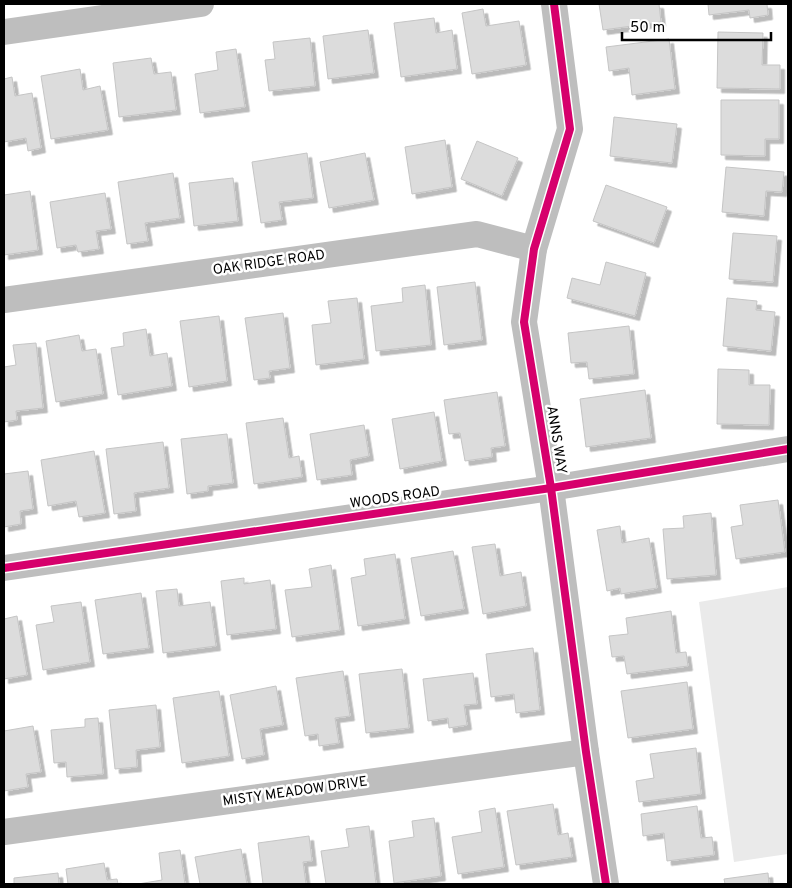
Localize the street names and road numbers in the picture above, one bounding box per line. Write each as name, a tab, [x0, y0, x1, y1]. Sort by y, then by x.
street label: OAK RIDGE ROAD	[212, 247, 326, 279]
street label: ANNS WAY	[542, 405, 570, 475]
street label: WOODS ROAD	[349, 483, 441, 513]
street label: MISTY MEADOW DRIVE	[222, 773, 368, 811]

